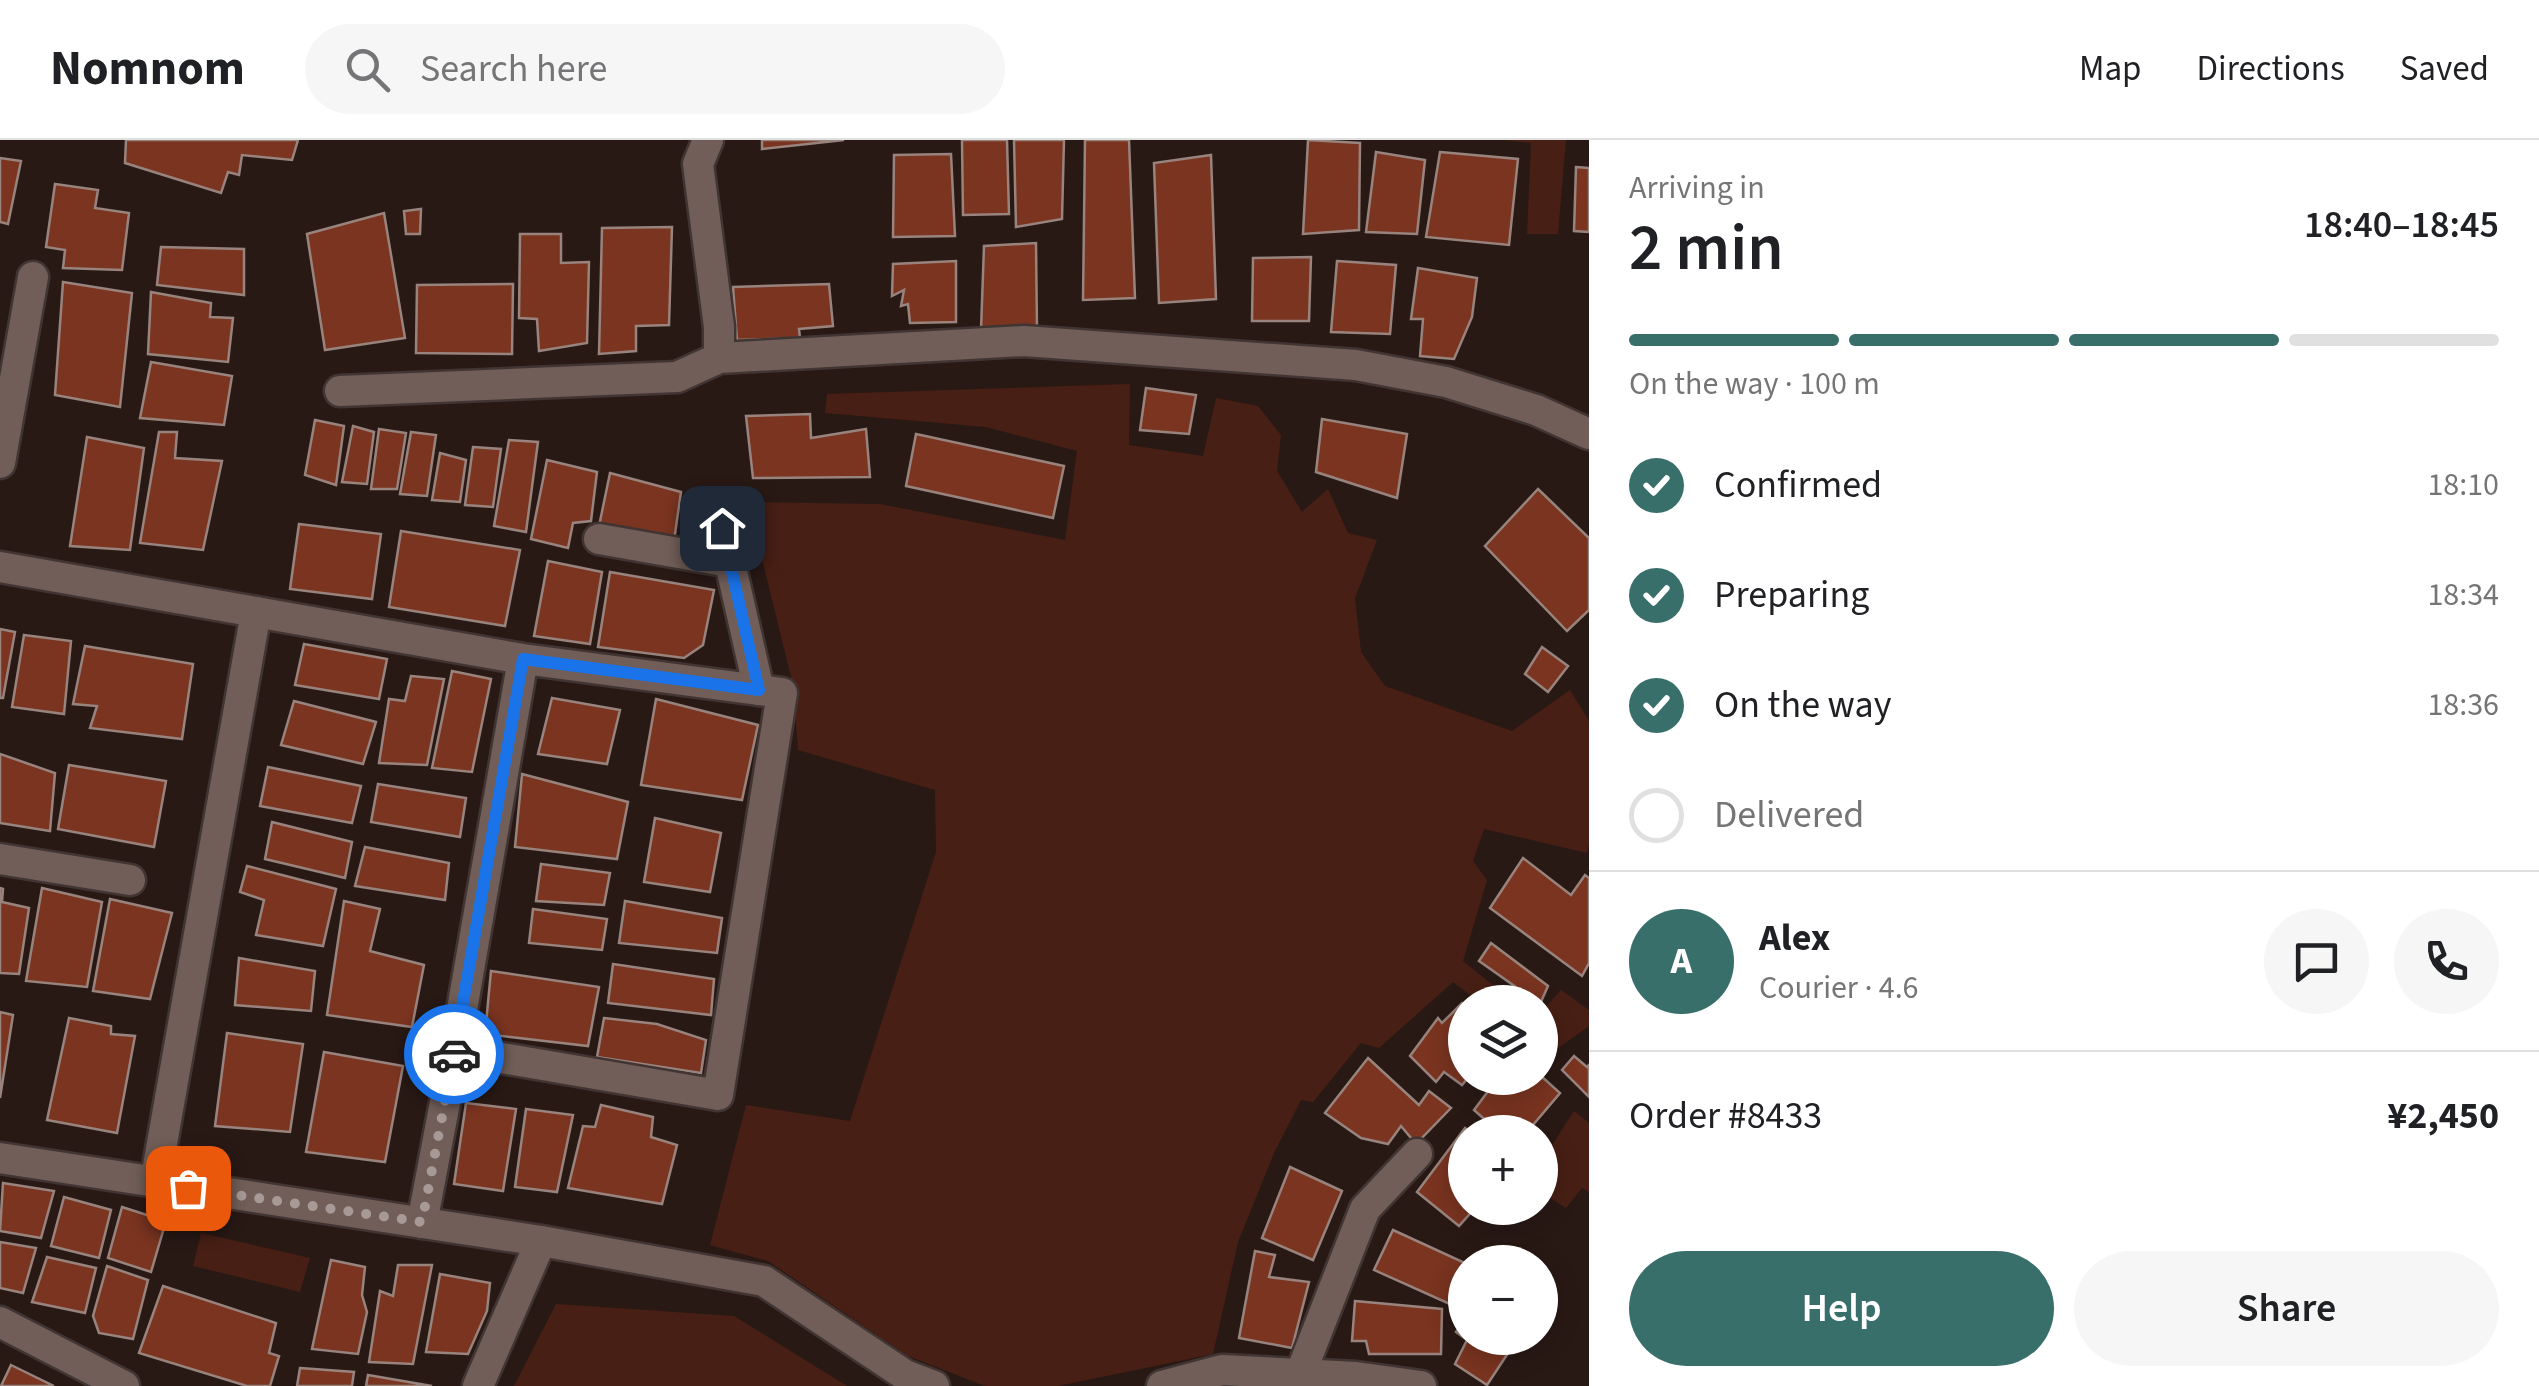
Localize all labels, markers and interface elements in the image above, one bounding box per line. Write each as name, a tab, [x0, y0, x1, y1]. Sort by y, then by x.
search box	[305, 24, 1005, 114]
text: Nomnom	[50, 35, 245, 103]
icon: search	[340, 42, 395, 97]
text: Search here	[420, 42, 607, 96]
text: Map	[2079, 44, 2142, 94]
text: Directions	[2197, 44, 2345, 94]
text: Saved	[2400, 44, 2489, 94]
text: Arriving in	[1629, 165, 1765, 211]
text: 18:40–18:45	[2304, 198, 2499, 252]
text: 2 min	[1629, 202, 1784, 295]
text: On the way · 100 m	[1629, 361, 1880, 407]
icon: check	[1629, 458, 1684, 513]
text: Confirmed	[1714, 458, 1882, 512]
text: 18:10	[2427, 462, 2499, 508]
pin	[680, 486, 765, 571]
icon: home	[695, 501, 750, 556]
icon: check	[1629, 568, 1684, 623]
text: Preparing	[1714, 568, 1869, 622]
text: 18:34	[2427, 572, 2499, 618]
icon: check	[1629, 678, 1684, 733]
text: On the way	[1714, 678, 1891, 732]
text: 18:36	[2427, 682, 2499, 728]
text: Delivered	[1714, 788, 1864, 842]
button: chat	[2264, 909, 2369, 1014]
button: phone	[2394, 909, 2499, 1014]
text: Alex	[1759, 911, 1830, 965]
text: A	[1671, 934, 1692, 988]
text: Courier · 4.6	[1759, 965, 1919, 1011]
map controls	[1448, 985, 1558, 1355]
button: layers	[1448, 985, 1558, 1095]
courier	[404, 1004, 504, 1104]
icon: car	[427, 1027, 482, 1082]
text: Order #8433	[1629, 1089, 1822, 1143]
text: ¥2,450	[2387, 1089, 2499, 1143]
button: +	[1448, 1115, 1558, 1225]
pin	[146, 1146, 231, 1231]
icon: bag	[161, 1161, 216, 1216]
button: −	[1448, 1245, 1558, 1355]
button: Help	[1629, 1251, 2054, 1366]
button: Share	[2074, 1251, 2499, 1366]

